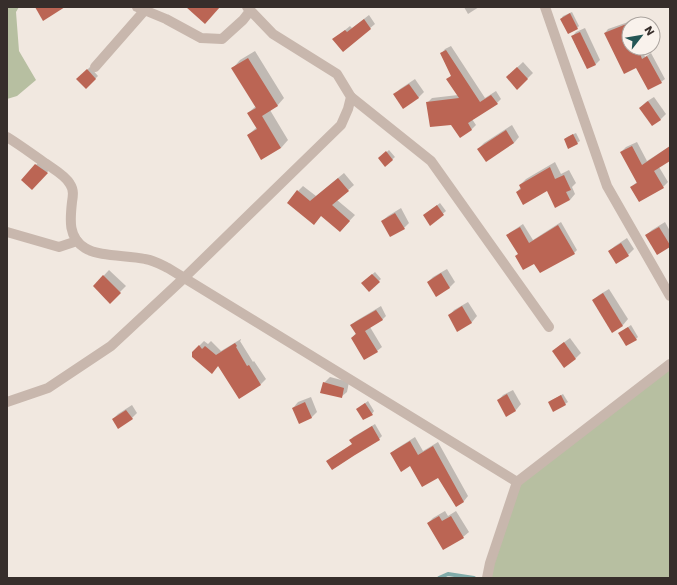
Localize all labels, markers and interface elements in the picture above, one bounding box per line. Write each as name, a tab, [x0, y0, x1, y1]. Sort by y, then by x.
north arrow	[621, 16, 661, 56]
text: N	[641, 23, 659, 39]

